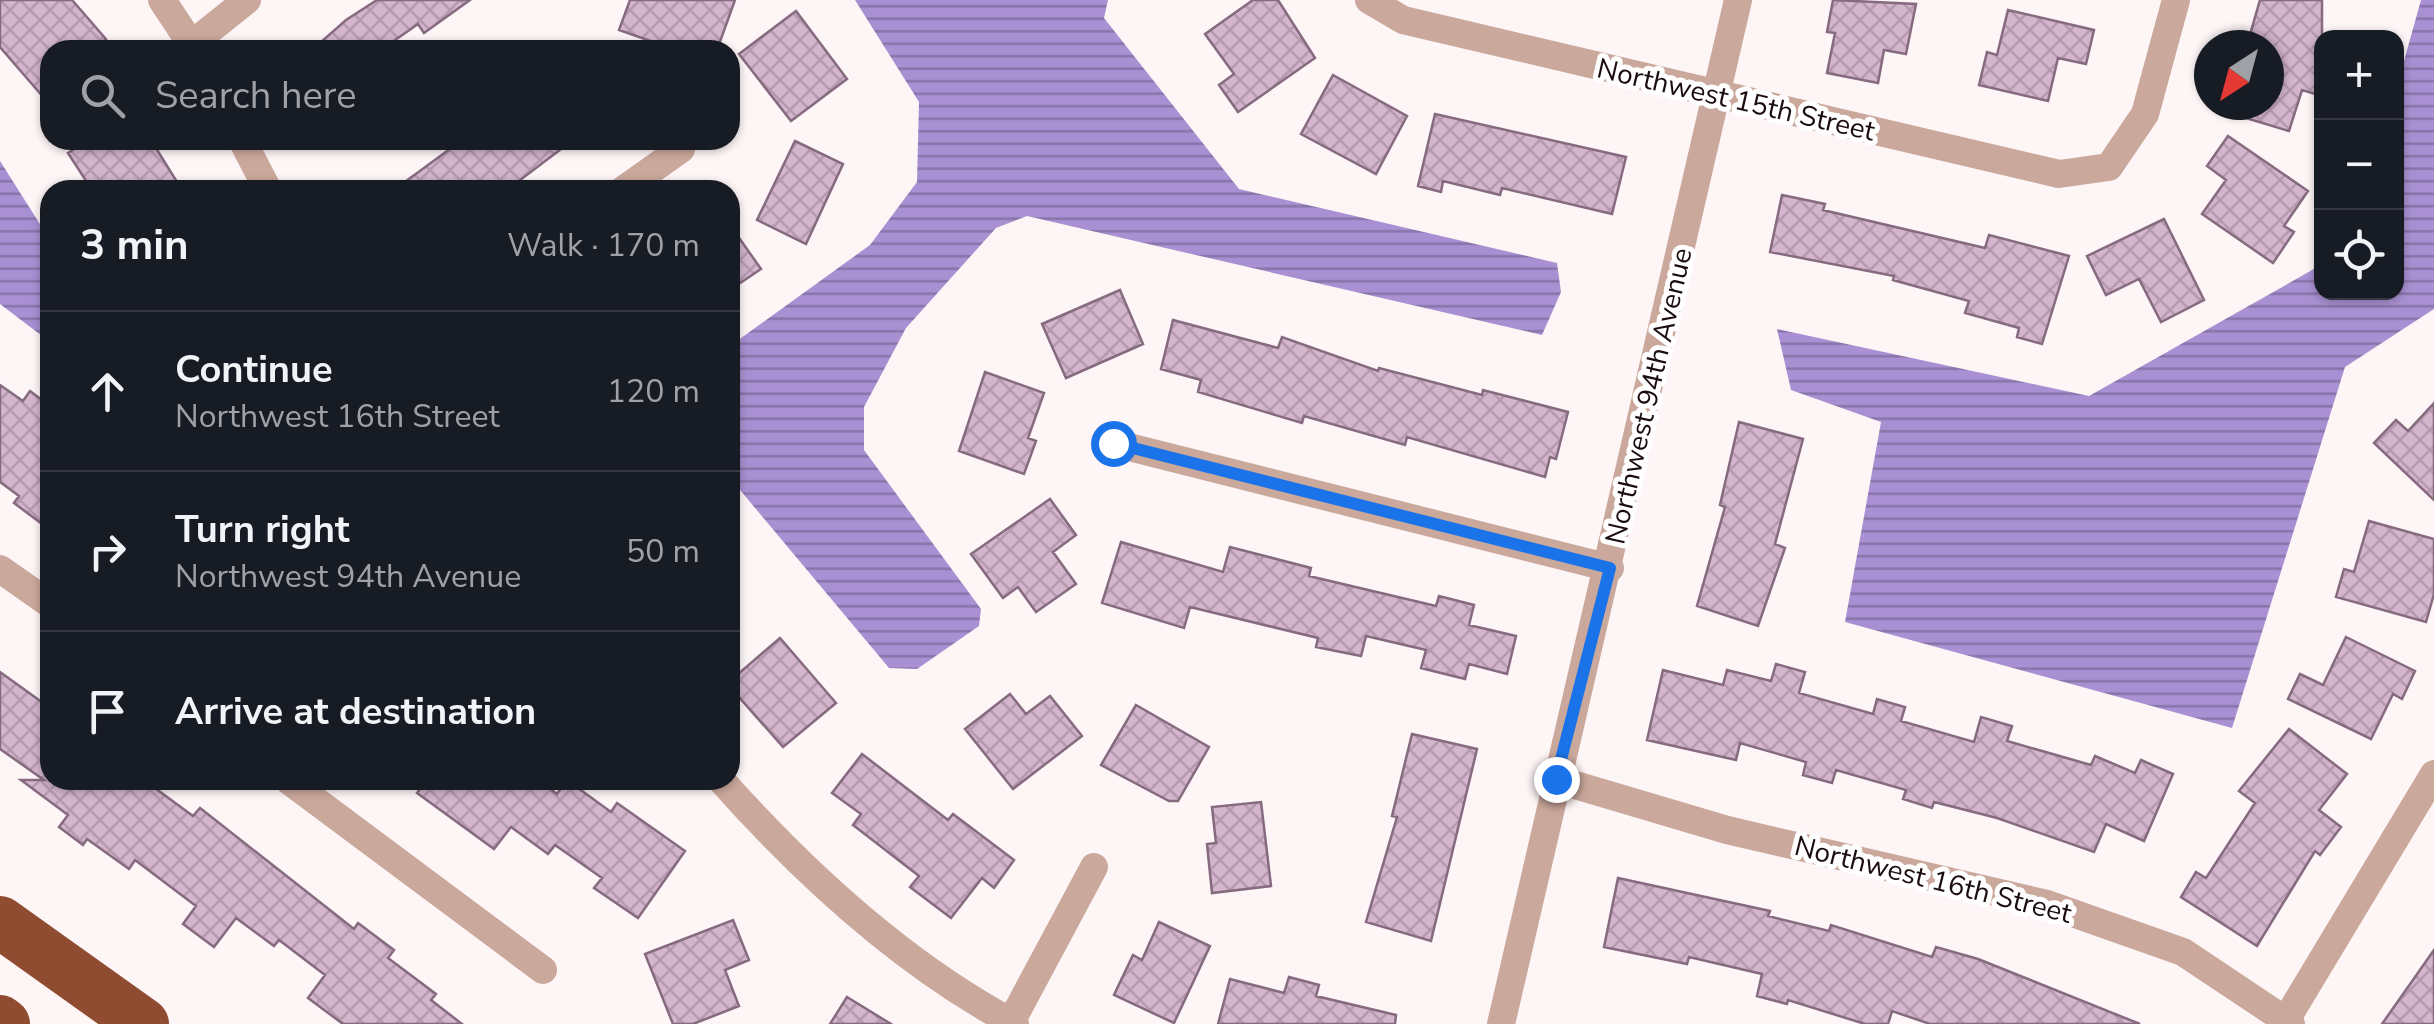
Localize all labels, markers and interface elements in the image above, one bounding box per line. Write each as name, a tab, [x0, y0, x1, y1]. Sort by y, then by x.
north arrow	[2194, 30, 2284, 120]
map controls	[2314, 30, 2404, 300]
button: +	[2314, 30, 2404, 120]
search box	[40, 40, 740, 150]
street label: Northwest 15th Street	[1593, 50, 1879, 151]
icon: search	[75, 68, 130, 123]
text: Search here	[155, 70, 356, 121]
button: −	[2314, 120, 2404, 210]
button: locate	[2314, 210, 2404, 300]
text: 3 min	[80, 217, 189, 274]
text: Walk · 170 m	[507, 224, 700, 267]
street label: Northwest 94th Avenue	[1596, 244, 1702, 548]
text: Continue	[175, 344, 333, 395]
icon: ahead	[80, 364, 135, 419]
text: 120 m	[607, 370, 700, 413]
text: Northwest 16th Street	[175, 395, 500, 438]
route start	[1091, 421, 1137, 467]
text: Turn right	[175, 504, 350, 555]
icon: right	[80, 524, 135, 579]
text: 50 m	[626, 530, 700, 573]
text: Northwest 94th Avenue	[175, 555, 521, 598]
icon: arrive	[80, 684, 135, 739]
text: Arrive at destination	[175, 686, 536, 737]
route end	[1534, 757, 1580, 803]
street label: Northwest 16th Street	[1791, 827, 2076, 933]

